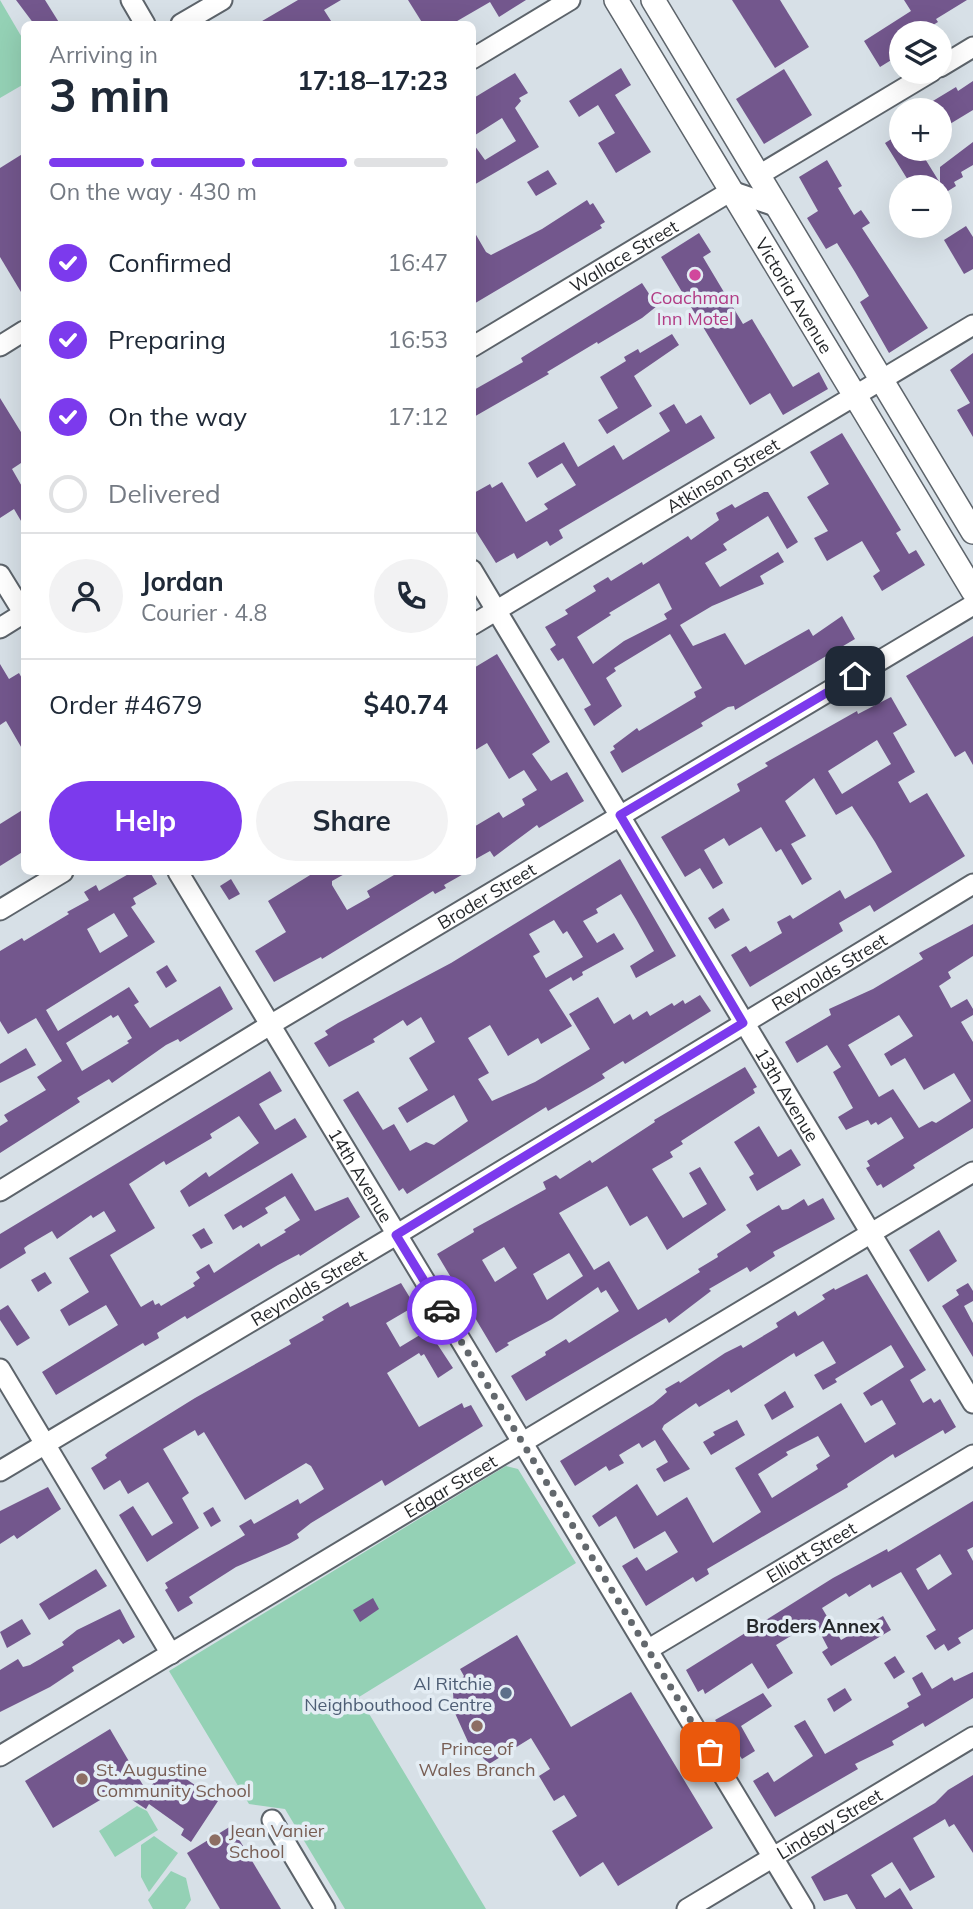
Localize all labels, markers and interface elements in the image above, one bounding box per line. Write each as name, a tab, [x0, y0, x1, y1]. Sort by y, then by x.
map controls	[889, 21, 952, 238]
button: layers	[889, 21, 952, 84]
text: Arriving in	[49, 40, 158, 69]
text: 17:18–17:23	[297, 64, 448, 97]
text: 3 min	[49, 66, 170, 124]
button: +	[889, 98, 952, 161]
button: −	[889, 175, 952, 238]
text: On the way · 430 m	[49, 177, 257, 206]
street label: Wallace Street	[565, 214, 682, 297]
street label: Victoria Avenue	[751, 233, 838, 357]
icon: check	[49, 244, 87, 282]
text: Confirmed	[108, 246, 232, 279]
text: 16:47	[388, 248, 448, 277]
marker: Coachman Inn Motel	[687, 267, 703, 283]
place label: Coachman Inn Motel	[650, 286, 740, 330]
icon: check	[49, 321, 87, 359]
text: Preparing	[108, 323, 226, 356]
text: 16:53	[388, 325, 448, 354]
icon: check	[49, 398, 87, 436]
text: On the way	[108, 400, 247, 433]
text: 17:12	[388, 402, 448, 431]
street label: Atkinson Street	[662, 432, 783, 518]
text: Delivered	[108, 477, 221, 510]
button: person	[49, 559, 123, 633]
button: phone	[374, 559, 448, 633]
text: Jordan	[141, 565, 224, 598]
text: Courier · 4.8	[141, 598, 267, 627]
pin	[825, 646, 885, 706]
icon: home	[836, 657, 874, 695]
text: Order #4679	[49, 688, 202, 721]
text: $40.74	[364, 688, 448, 721]
button: Help	[49, 781, 242, 861]
button: Share	[256, 781, 448, 861]
street label: Broder Street	[433, 857, 540, 934]
street label: Reynolds Street	[767, 928, 891, 1015]
street label: 13th Avenue	[750, 1043, 825, 1146]
street label: 14th Avenue	[324, 1124, 398, 1226]
street label: Reynolds Street	[246, 1244, 371, 1331]
courier	[407, 1275, 477, 1345]
icon: car	[423, 1291, 461, 1329]
street label: Edgar Street	[400, 1449, 501, 1522]
street label: Elliott Street	[762, 1516, 860, 1588]
district label: Broders Annex	[746, 1614, 881, 1638]
place label: Al Ritchie Neighbouthood Centre	[304, 1672, 492, 1716]
marker: Al Ritchie Neighbouthood Centre	[498, 1685, 514, 1701]
marker: Prince of Wales Branch	[469, 1718, 485, 1734]
pin	[680, 1722, 740, 1782]
icon: bag	[691, 1733, 729, 1771]
place label: Prince of Wales Branch	[419, 1737, 535, 1781]
place label: St. Augustine Community School	[96, 1758, 251, 1802]
marker: St. Augustine Community School	[74, 1771, 90, 1787]
street label: Lindsay Street	[772, 1783, 886, 1864]
place label: Jean Vanier School	[229, 1819, 325, 1863]
marker: Jean Vanier School	[207, 1832, 223, 1848]

